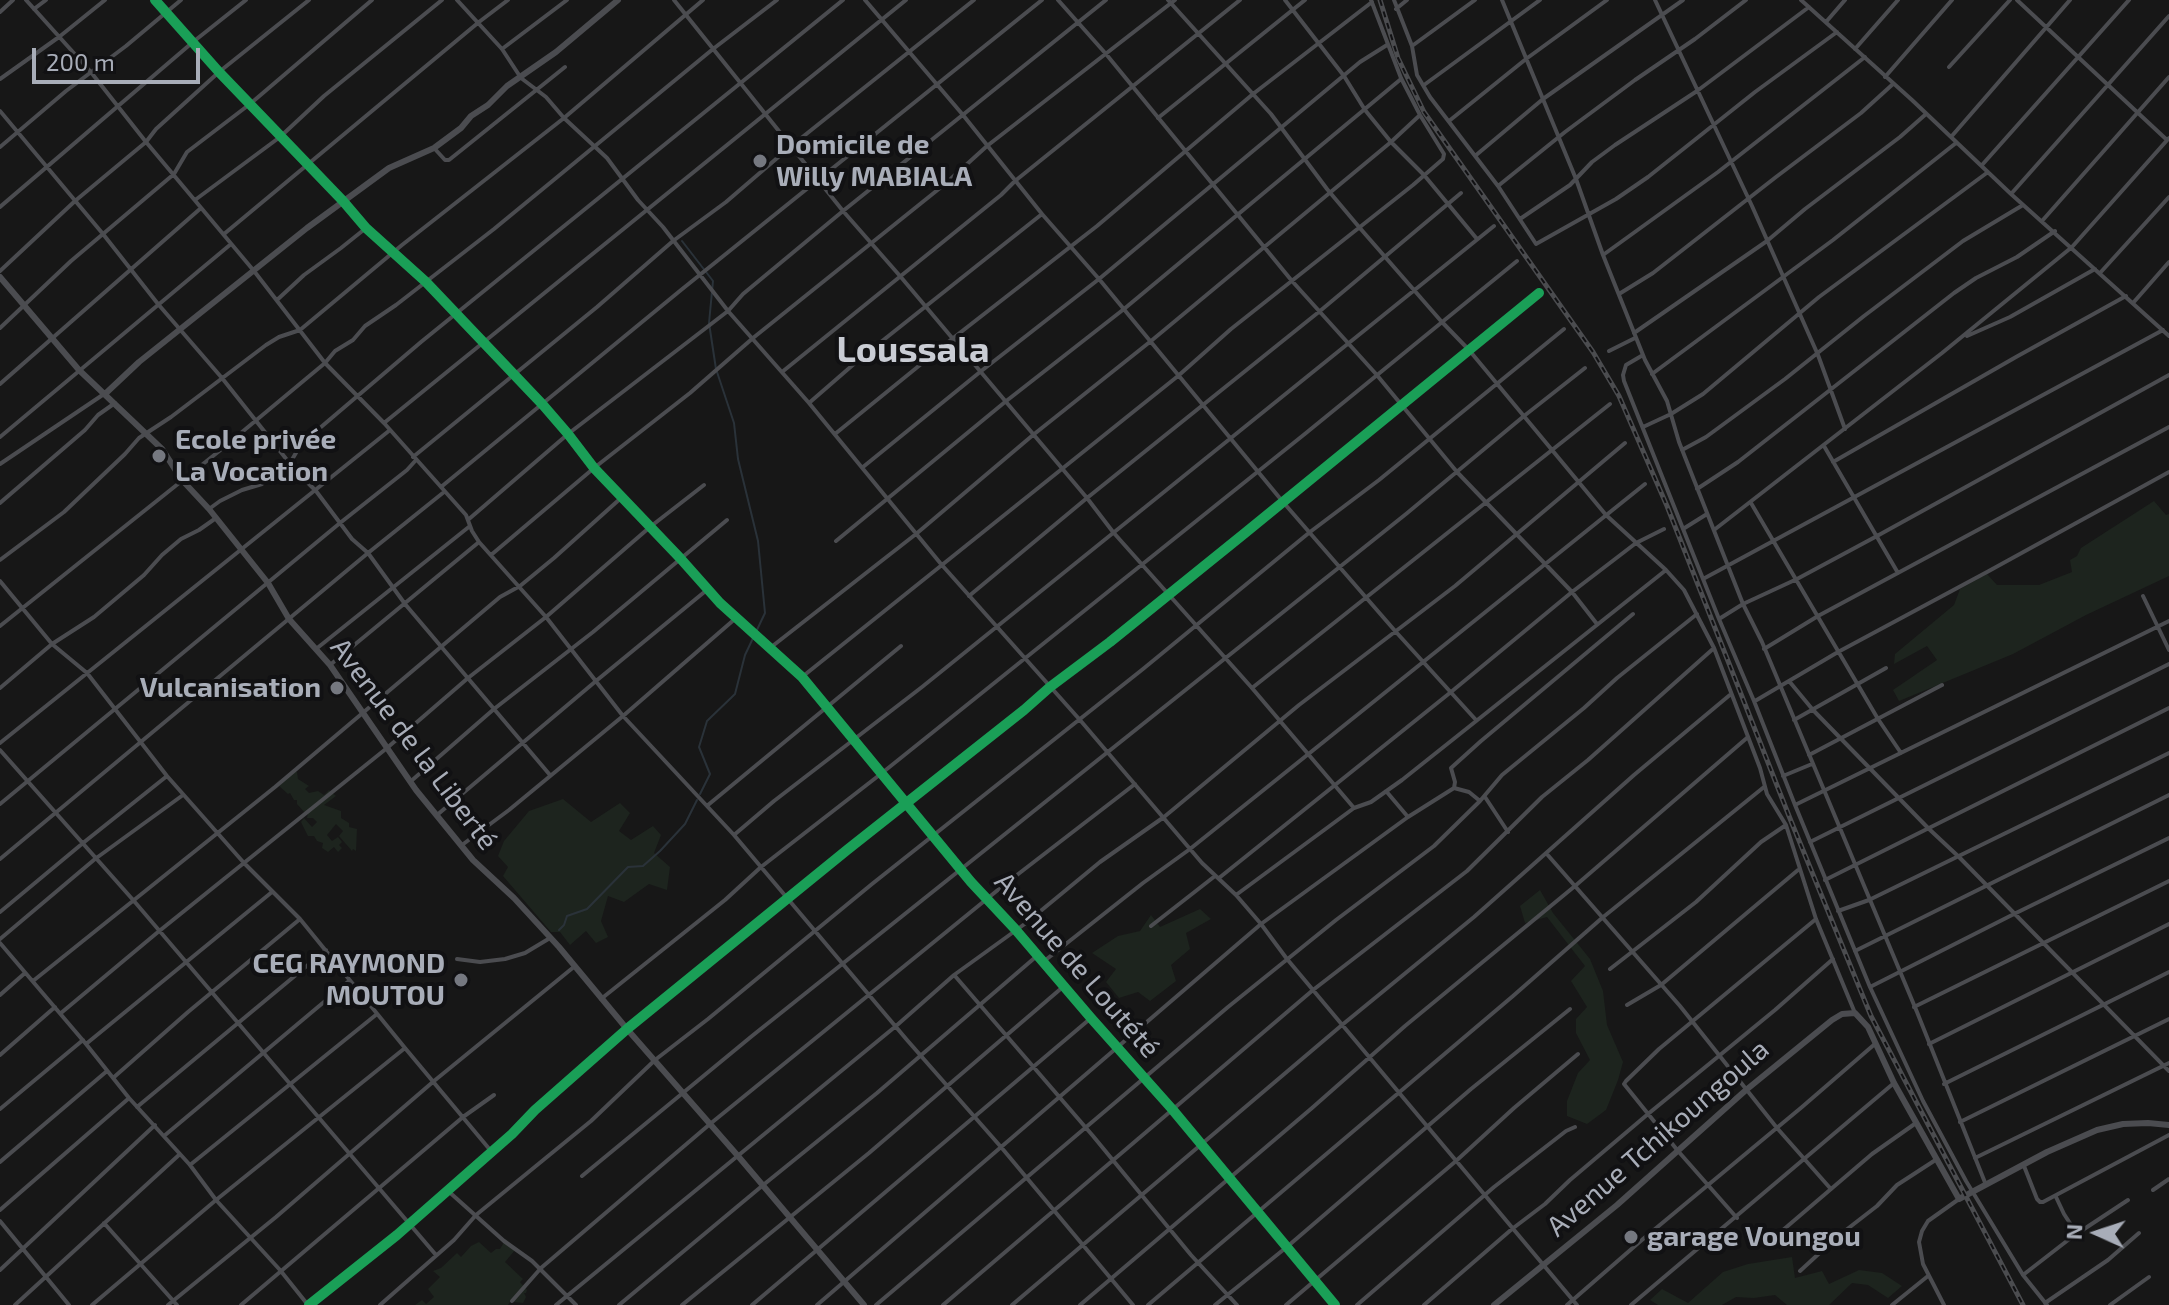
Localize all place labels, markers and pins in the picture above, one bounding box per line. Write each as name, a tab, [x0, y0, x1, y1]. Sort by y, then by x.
place label: Domicile de Willy MABIALA	[776, 128, 972, 194]
marker: Domicile de Willy MABIALA	[751, 152, 769, 170]
place label: Ecole privée La Vocation	[175, 423, 336, 489]
marker: Ecole privée La Vocation	[150, 447, 168, 465]
place label: Vulcanisation	[140, 671, 321, 705]
marker: Vulcanisation	[328, 679, 346, 697]
place label: CEG RAYMOND MOUTOU	[252, 947, 445, 1013]
marker: CEG RAYMOND MOUTOU	[452, 971, 470, 989]
place label: garage Voungou	[1647, 1220, 1861, 1254]
marker: garage Voungou	[1622, 1228, 1640, 1246]

